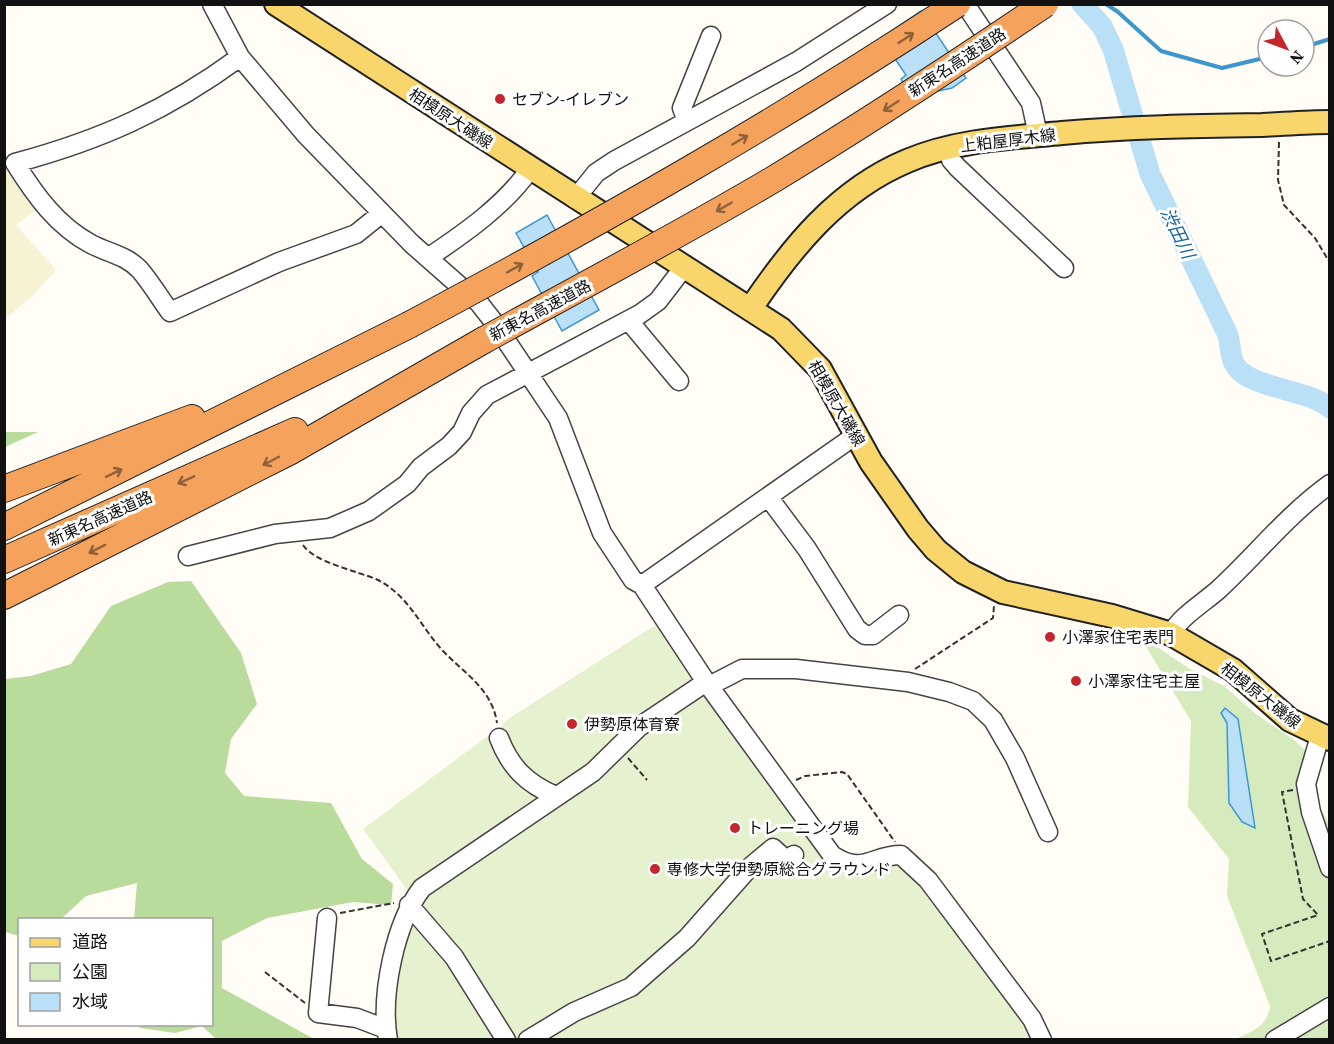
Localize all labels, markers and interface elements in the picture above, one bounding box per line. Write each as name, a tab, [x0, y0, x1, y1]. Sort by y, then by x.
north arrow	[1256, 18, 1316, 78]
street label: 新東名高速道路	[904, 22, 1010, 102]
one-way arrow	[897, 32, 914, 44]
text: N	[1285, 46, 1309, 70]
street label: 相模原大磯線	[405, 83, 497, 153]
place label: セブン-イレブン	[512, 88, 629, 110]
marker: セブン-イレブン	[493, 92, 507, 106]
one-way arrow	[883, 100, 899, 112]
street label: 上粕屋厚木線	[959, 123, 1057, 157]
one-way arrow	[731, 134, 748, 146]
one-way arrow	[716, 201, 733, 213]
water label: 渋田川	[1155, 203, 1202, 265]
one-way arrow	[506, 262, 524, 273]
street label: 新東名高速道路	[485, 274, 595, 346]
street label: 相模原大磯線	[803, 356, 871, 450]
one-way arrow	[263, 456, 281, 467]
one-way arrow	[104, 467, 122, 479]
one-way arrow	[178, 475, 196, 487]
street label: 新東名高速道路	[44, 485, 156, 551]
one-way arrow	[89, 544, 107, 556]
place label: 小澤家住宅表門	[1062, 626, 1174, 648]
marker: 小澤家住宅表門	[1043, 630, 1057, 644]
street label: 相模原大磯線	[1216, 657, 1306, 733]
place label: 小澤家住宅主屋	[1088, 670, 1200, 692]
marker: 小澤家住宅主屋	[1069, 674, 1083, 688]
place label: 伊勢原体育寮	[584, 713, 680, 735]
marker: 伊勢原体育寮	[565, 717, 579, 731]
place label: トレーニング場	[747, 817, 859, 839]
marker: トレーニング場	[728, 821, 742, 835]
place label: 専修大学伊勢原総合グラウンド	[667, 858, 891, 880]
marker: 専修大学伊勢原総合グラウンド	[648, 862, 662, 876]
legend	[18, 918, 213, 1026]
text: 道路	[72, 929, 108, 954]
text: 公園	[72, 959, 108, 984]
text: 水域	[72, 989, 108, 1014]

